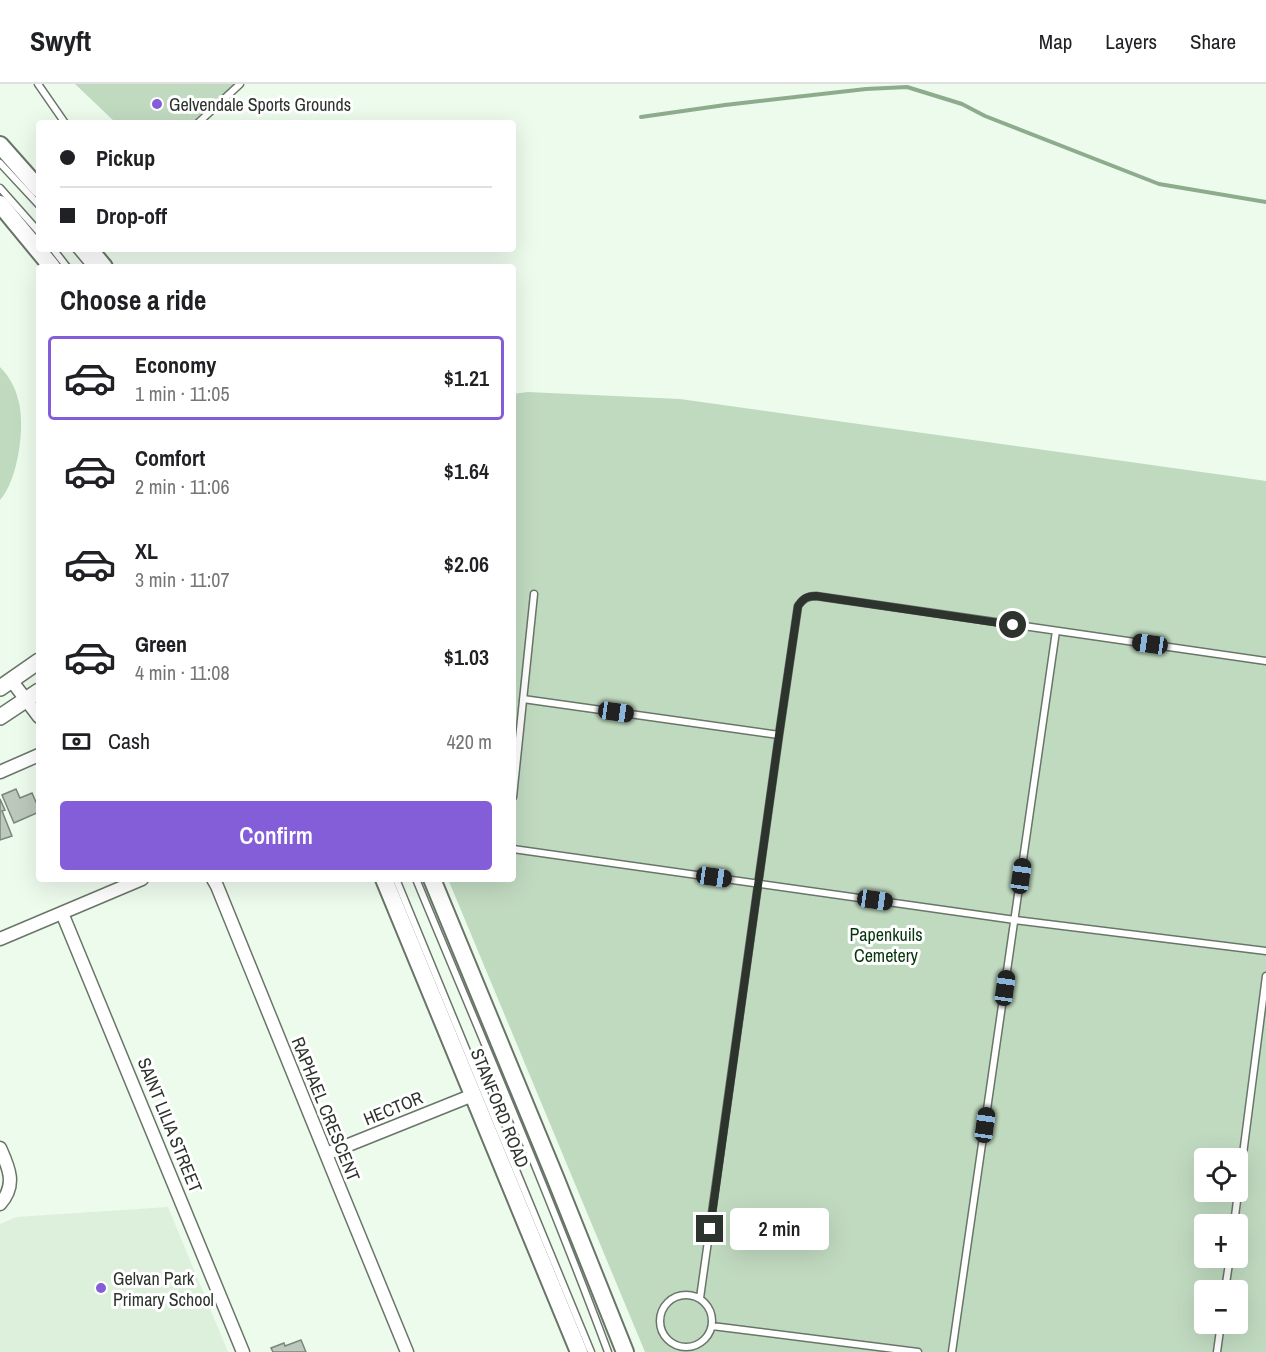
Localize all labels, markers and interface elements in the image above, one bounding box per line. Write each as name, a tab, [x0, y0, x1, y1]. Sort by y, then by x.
text: Swyft	[30, 22, 91, 60]
text: Map	[1039, 27, 1072, 56]
text: Layers	[1105, 27, 1157, 56]
text: Share	[1190, 27, 1236, 56]
place label: Gelvendale Sports Grounds	[169, 92, 351, 117]
marker: Gelvendale Sports Grounds	[150, 97, 164, 111]
text: Pickup	[96, 143, 155, 173]
text: Drop-off	[96, 201, 167, 231]
text: Choose a ride	[60, 282, 206, 318]
text: Economy	[135, 350, 216, 380]
icon: car	[63, 351, 117, 405]
text: $1.21	[444, 363, 489, 393]
text: 1 min · 11:05	[135, 380, 230, 407]
text: Comfort	[135, 443, 205, 473]
icon: car	[63, 444, 117, 498]
text: $1.64	[444, 456, 489, 486]
text: 2 min · 11:06	[135, 473, 230, 500]
text: XL	[135, 536, 158, 566]
icon: car	[63, 537, 117, 591]
text: $2.06	[444, 549, 489, 579]
text: 3 min · 11:07	[135, 566, 230, 593]
route start	[999, 611, 1026, 638]
text: Green	[135, 629, 187, 659]
icon: car	[63, 630, 117, 684]
car	[1131, 633, 1169, 655]
text: $1.03	[444, 642, 489, 672]
text: 4 min · 11:08	[135, 659, 230, 686]
car	[597, 701, 635, 723]
icon: cash	[60, 725, 93, 758]
text: Cash	[108, 726, 150, 756]
text: 420 m	[446, 728, 492, 755]
button: Confirm	[60, 801, 492, 870]
car	[1010, 857, 1032, 895]
car	[695, 866, 733, 888]
car	[856, 889, 894, 911]
park label: Papenkuils Cemetery	[849, 922, 923, 968]
car	[994, 969, 1016, 1007]
street label: RAPHAEL CRESCENT	[286, 1033, 366, 1185]
street label: STANFORD ROAD	[465, 1045, 535, 1171]
street label: SAINT LILIA STREET	[132, 1054, 208, 1196]
street label: HECTOR	[360, 1085, 427, 1131]
car	[974, 1106, 996, 1144]
map controls	[1194, 1148, 1248, 1334]
button: locate	[1194, 1148, 1248, 1202]
callout: 2 min	[731, 1208, 830, 1250]
button: +	[1194, 1214, 1248, 1268]
route end	[696, 1215, 723, 1242]
text: 2 min	[758, 1215, 801, 1242]
place label: Gelvan Park Primary School	[113, 1266, 214, 1312]
button: −	[1194, 1280, 1248, 1334]
marker: Gelvan Park Primary School	[94, 1281, 108, 1295]

